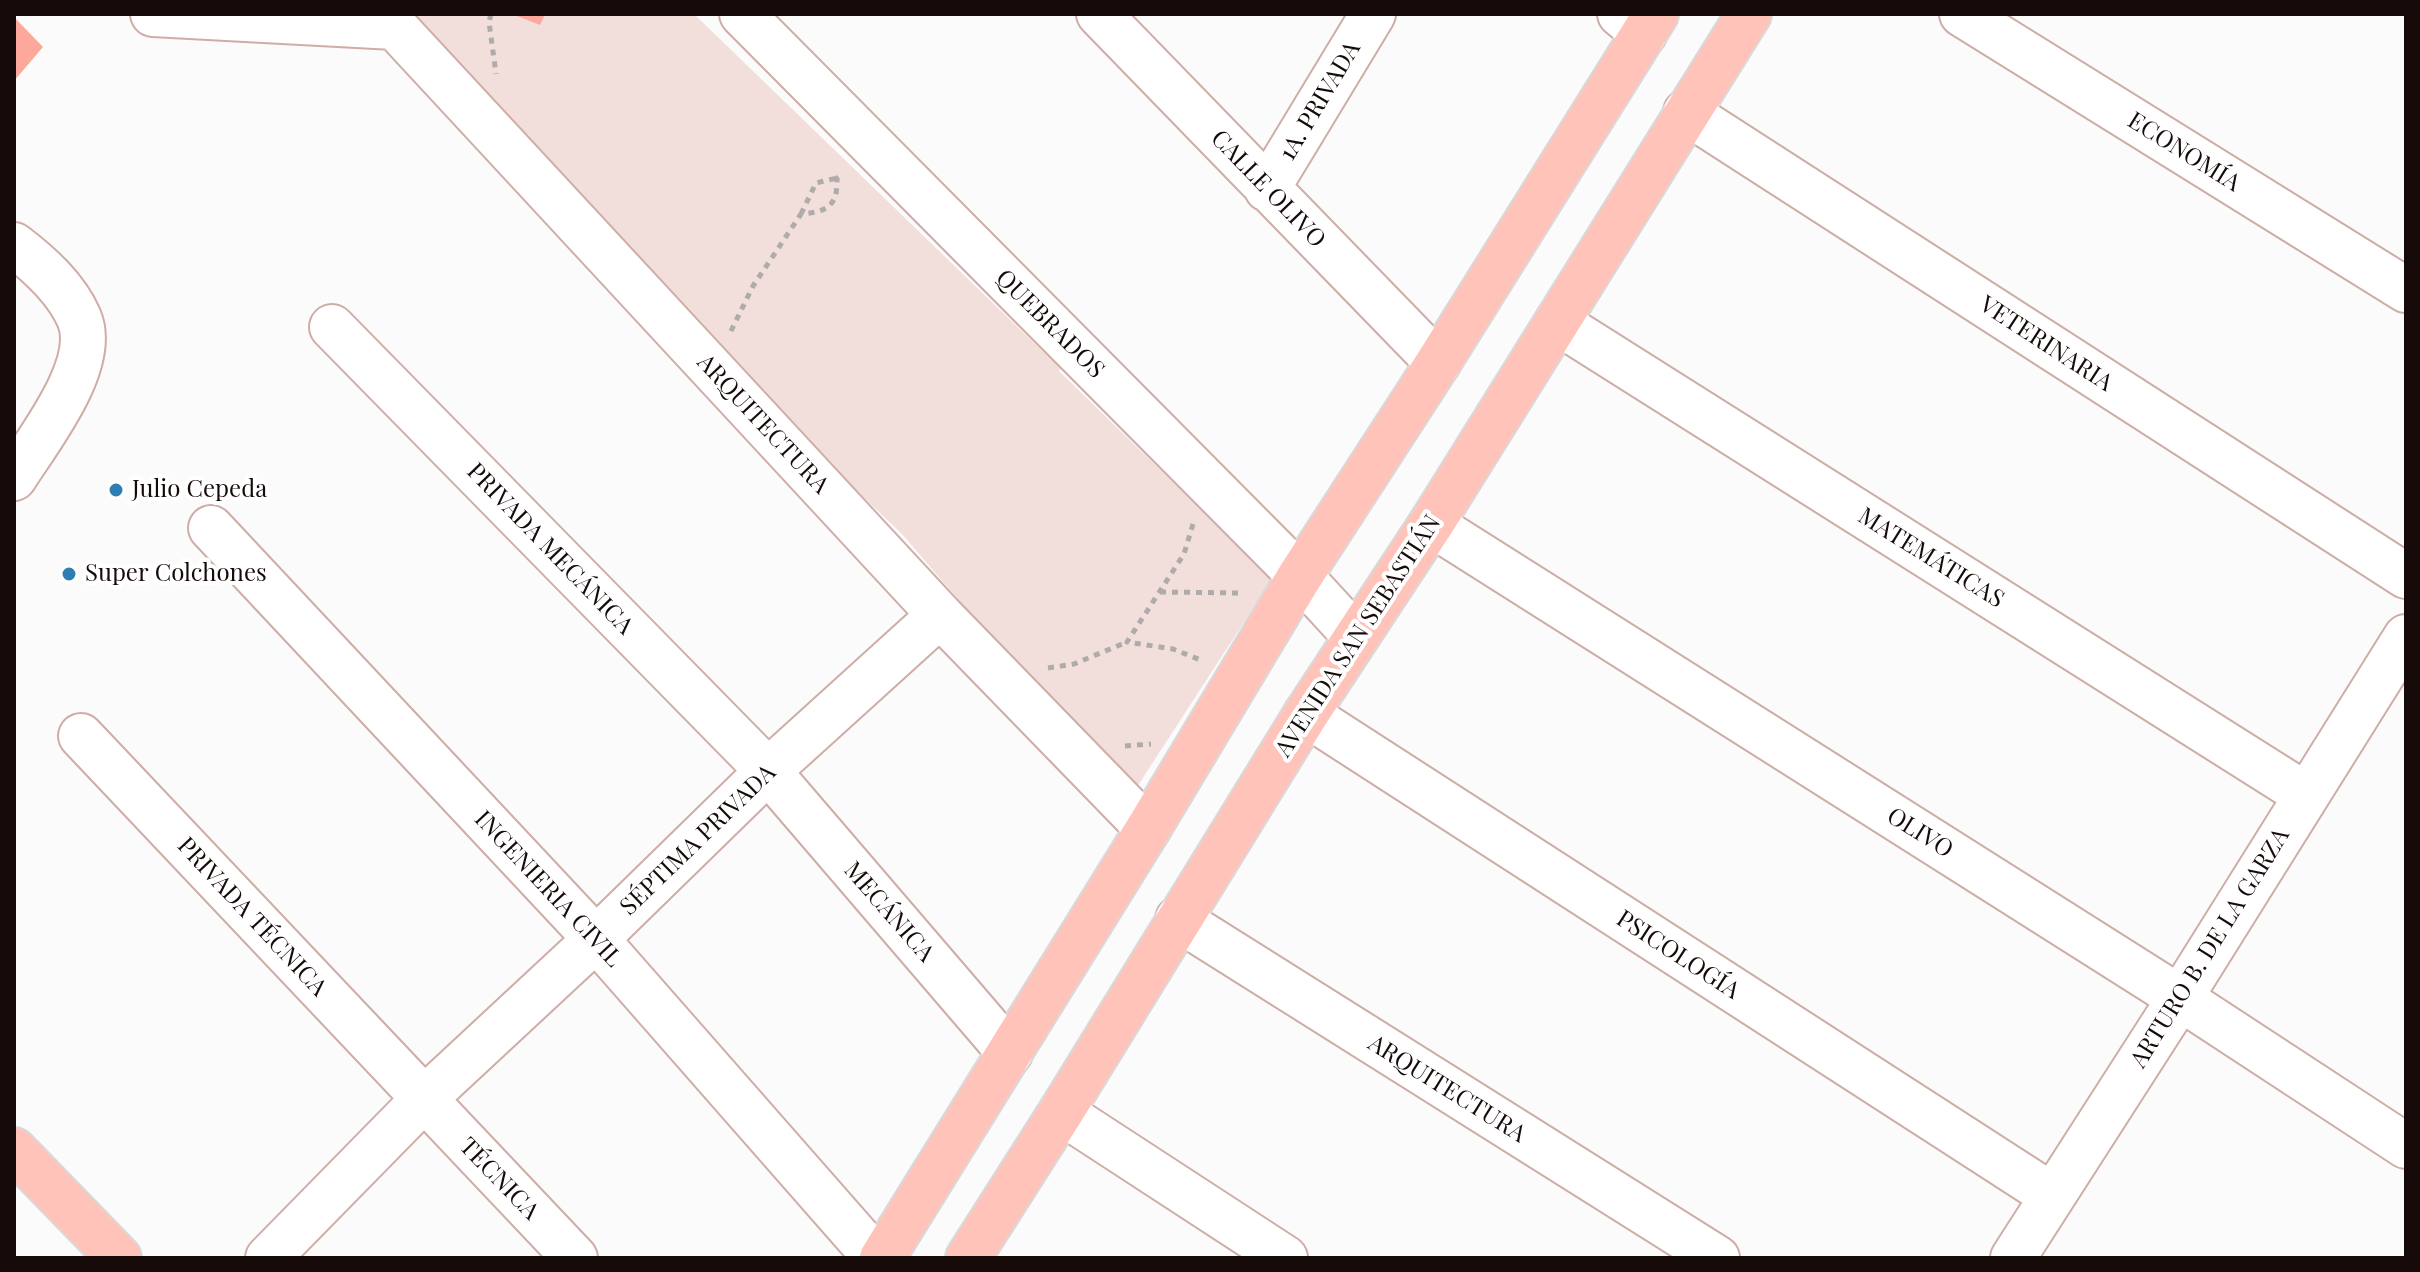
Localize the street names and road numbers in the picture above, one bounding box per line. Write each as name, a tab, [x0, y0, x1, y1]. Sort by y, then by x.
street label: 1A. PRIVADA	[1273, 36, 1367, 166]
street label: ECONOMÍA	[2122, 106, 2246, 198]
street label: CALLE OLIVO	[1205, 124, 1331, 254]
street label: QUEBRADOS	[990, 264, 1110, 384]
street label: VETERINARIA	[1974, 290, 2118, 398]
street label: ARQUITECTURA	[691, 348, 835, 500]
street label: PRIVADA MECÁNICA	[461, 457, 639, 641]
street label: MATEMÁTICAS	[1853, 502, 2009, 614]
street label: AVENIDA SAN SEBASTIÁN	[1269, 510, 1447, 762]
street label: SÉPTIMA PRIVADA	[614, 759, 782, 921]
street label: OLIVO	[1882, 802, 1958, 864]
street label: INGENIERIA CIVIL	[468, 805, 628, 973]
street label: ARTURO B. DE LA GARZA	[2124, 823, 2296, 1073]
street label: PRIVADA TÉCNICA	[171, 832, 333, 1002]
street label: MECÁNICA	[838, 856, 940, 968]
street label: PSICOLOGÍA	[1611, 905, 1745, 1005]
street label: ARQUITECTURA	[1363, 1029, 1531, 1149]
street label: TÉCNICA	[453, 1132, 545, 1226]

